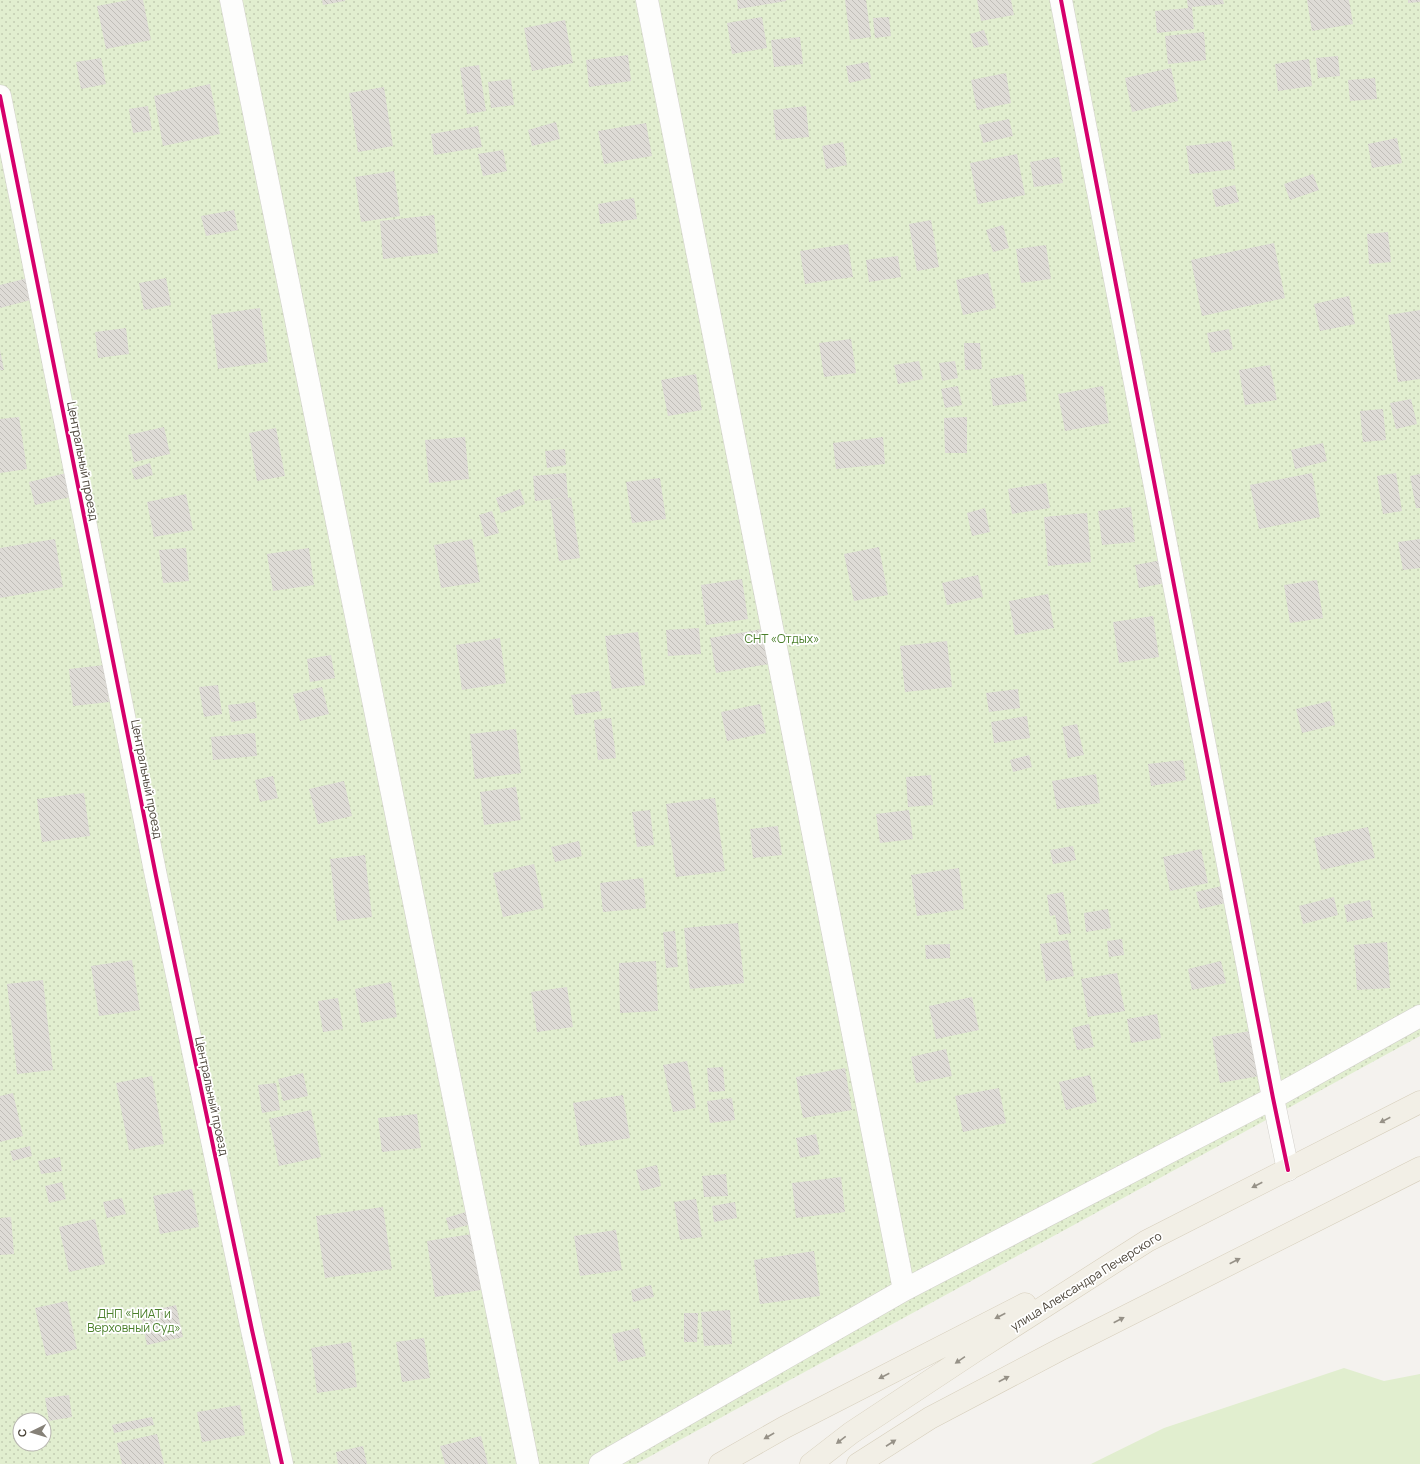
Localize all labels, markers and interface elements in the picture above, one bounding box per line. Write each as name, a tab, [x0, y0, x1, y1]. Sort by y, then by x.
street label: Центральный проезд	[63, 400, 103, 522]
park label: СНТ «Отдых»	[744, 630, 820, 647]
street label: Центральный проезд	[127, 718, 167, 840]
street label: Центральный проезд	[191, 1035, 233, 1157]
one-way arrow	[1380, 1117, 1391, 1123]
one-way arrow	[1251, 1182, 1263, 1189]
street label: улица Александра Печерского	[1007, 1227, 1165, 1335]
one-way arrow	[1230, 1258, 1241, 1264]
park label: ДНП «НИАТ и Верховный Суд»	[87, 1305, 181, 1336]
one-way arrow	[994, 1313, 1006, 1320]
one-way arrow	[1113, 1317, 1125, 1323]
one-way arrow	[955, 1356, 966, 1364]
one-way arrow	[879, 1373, 890, 1379]
one-way arrow	[998, 1376, 1009, 1382]
north arrow	[12, 1412, 52, 1452]
text: С	[14, 1428, 29, 1438]
one-way arrow	[763, 1432, 775, 1439]
one-way arrow	[836, 1436, 847, 1445]
one-way arrow	[885, 1439, 896, 1447]

